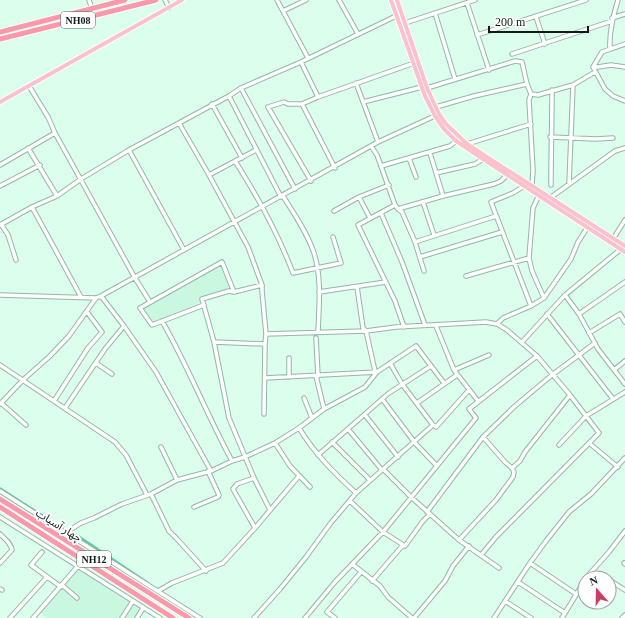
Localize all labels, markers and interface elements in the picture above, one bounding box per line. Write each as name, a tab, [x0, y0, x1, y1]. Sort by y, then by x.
scale bar	[489, 8, 588, 34]
road number: NH08	[61, 12, 95, 28]
text: 200 m	[495, 15, 526, 29]
street label: چهار آسیاب	[33, 506, 84, 546]
road number: NH12	[77, 551, 111, 567]
north arrow	[577, 570, 617, 610]
text: N	[588, 574, 599, 588]

